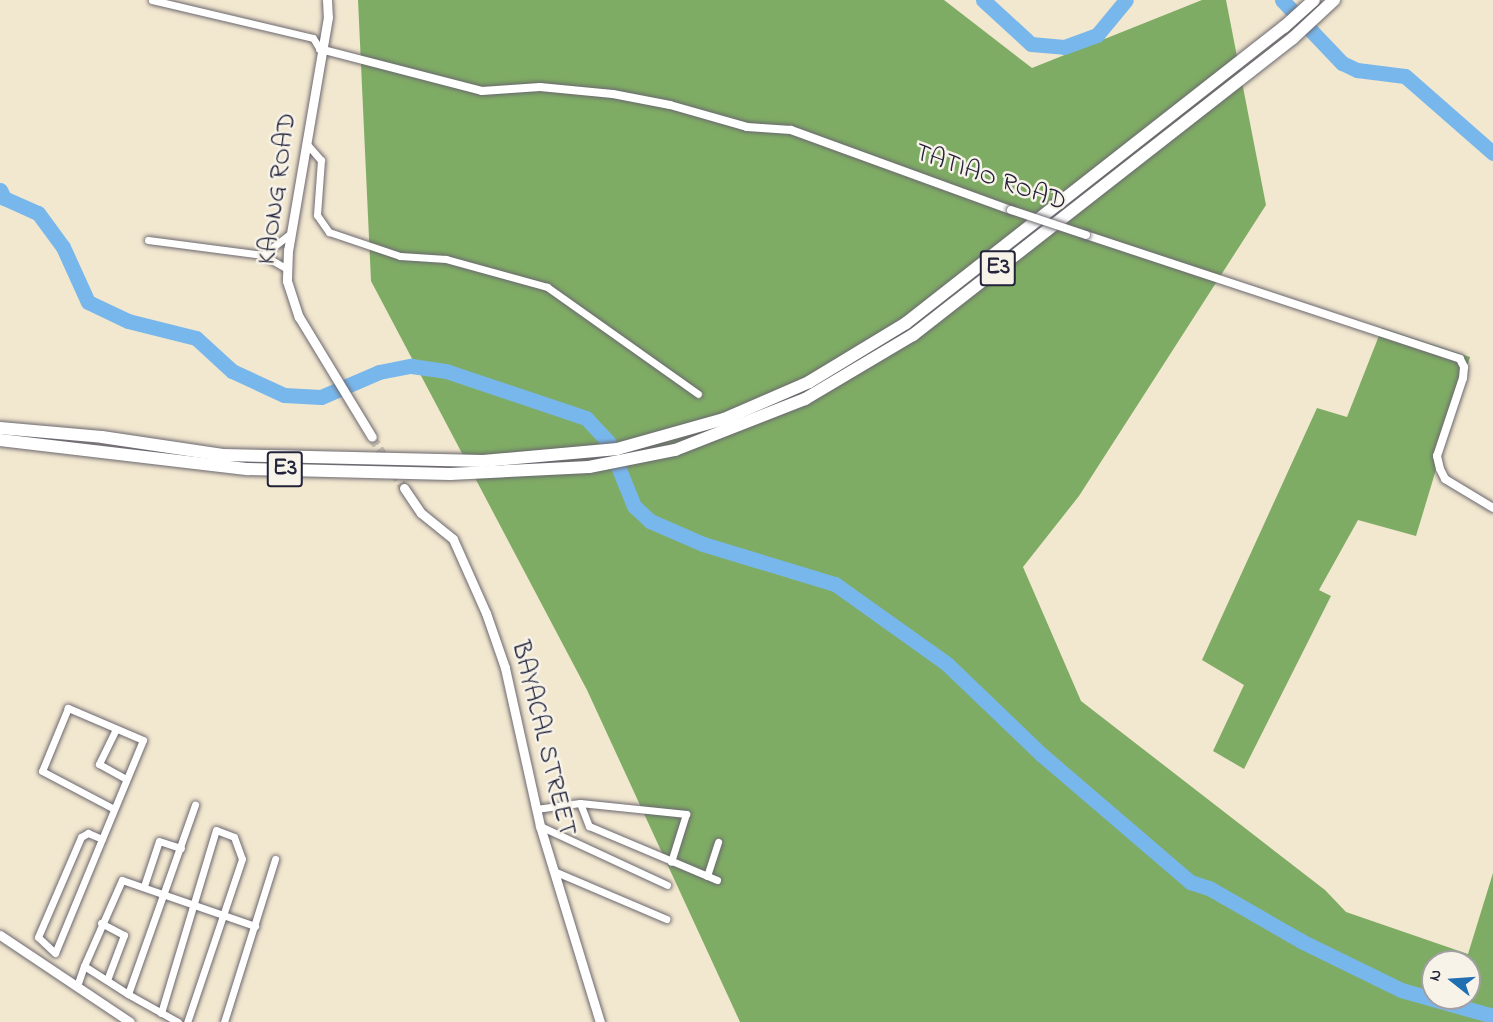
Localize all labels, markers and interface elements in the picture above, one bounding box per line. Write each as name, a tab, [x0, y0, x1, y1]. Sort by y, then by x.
street label: KAONG ROAD	[253, 111, 305, 267]
street label: TATIAO ROAD	[910, 138, 1070, 220]
road number: E3	[978, 247, 1018, 289]
road number: E3	[266, 448, 304, 490]
street label: BAYACAL STREET	[503, 638, 581, 840]
north arrow	[1421, 950, 1481, 1010]
text: N	[1423, 967, 1449, 984]

